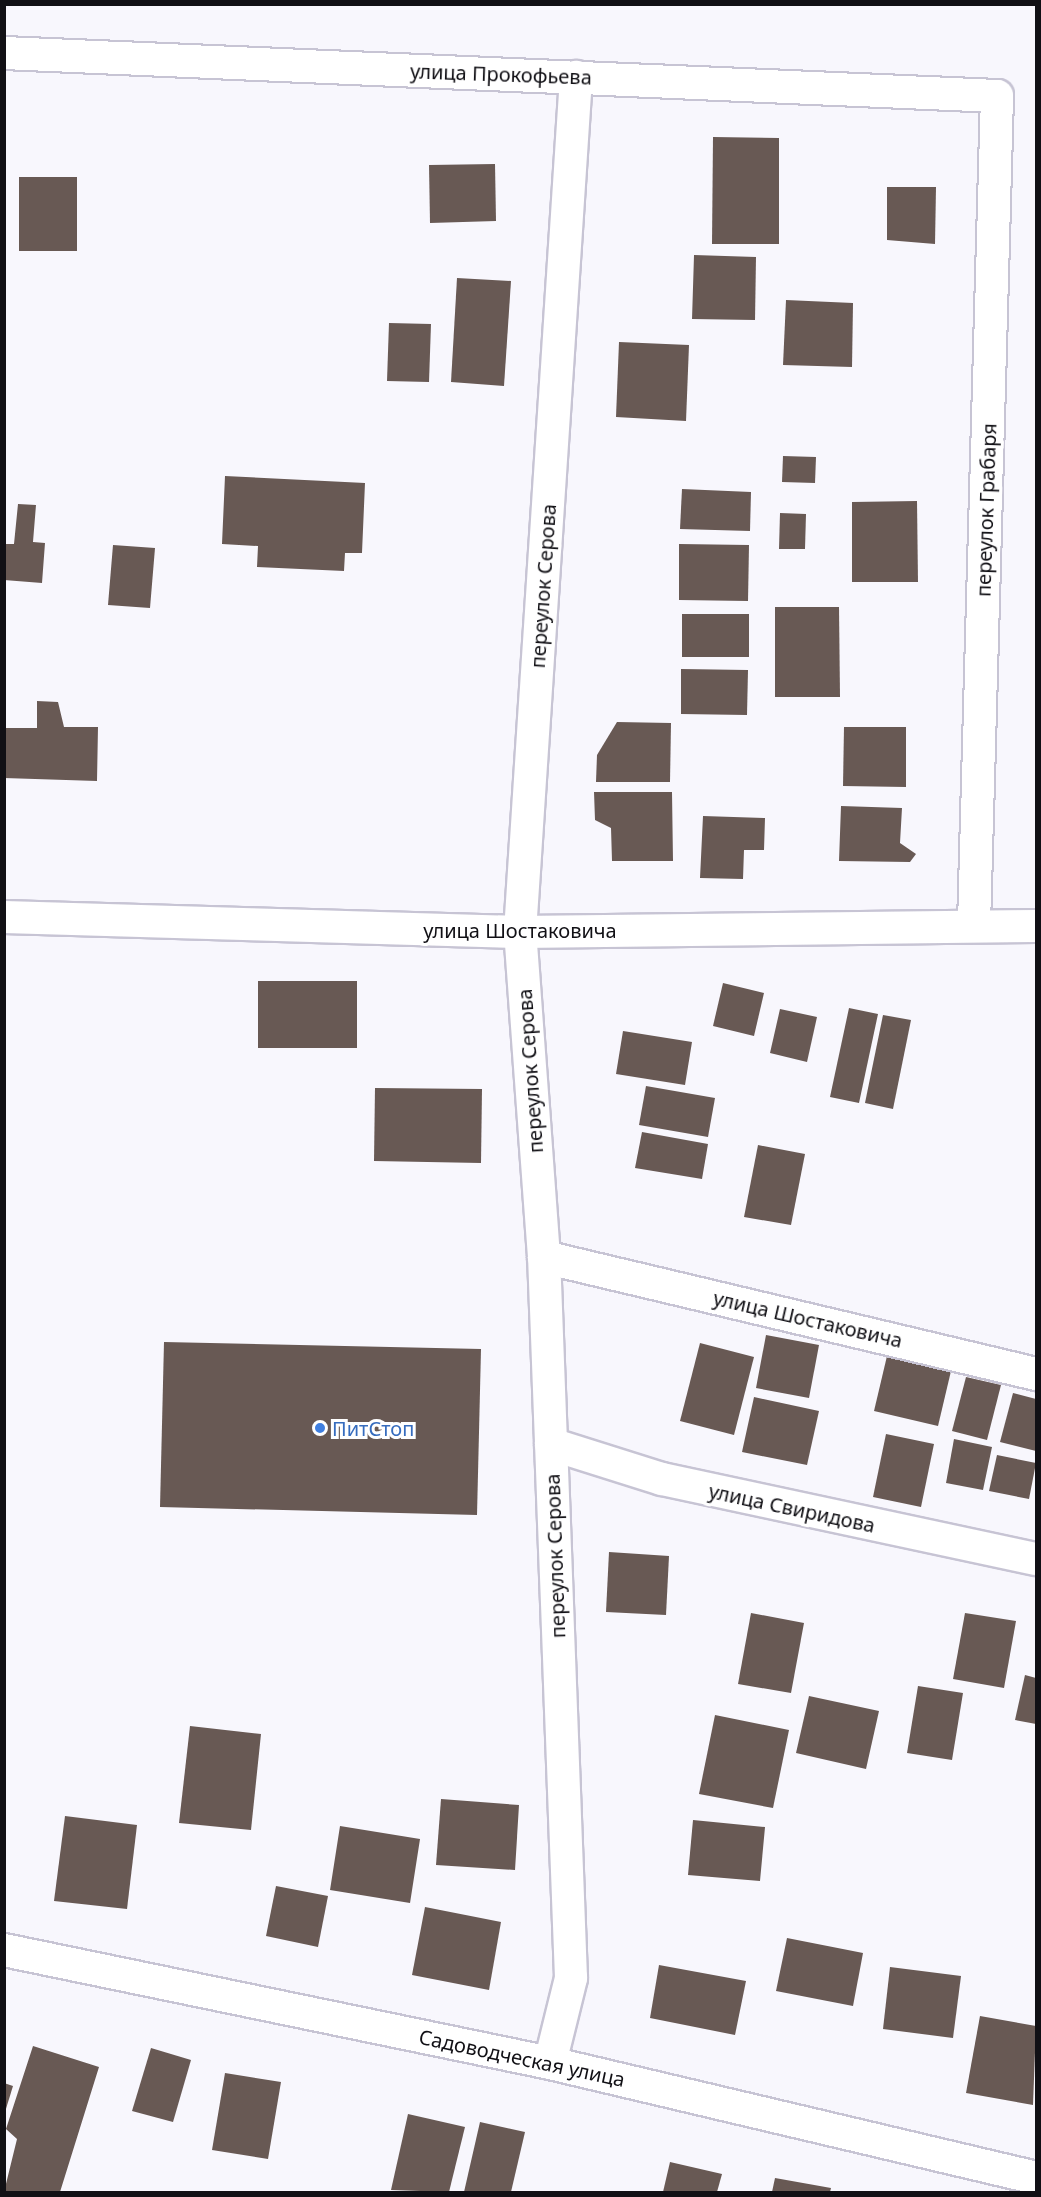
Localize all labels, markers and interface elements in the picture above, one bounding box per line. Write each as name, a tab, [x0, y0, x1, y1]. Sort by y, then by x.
street label: улица Прокофьева	[410, 59, 592, 89]
street label: переулок Грабаря	[971, 423, 1001, 597]
street label: переулок Серова	[525, 503, 561, 669]
street label: улица Шостаковича	[423, 918, 617, 942]
street label: переулок Серова	[512, 988, 548, 1154]
street label: улица Шостаковича	[711, 1286, 905, 1352]
place label: ПитСтоп	[332, 1416, 414, 1440]
marker: ПитСтоп	[313, 1421, 327, 1435]
street label: переулок Серова	[540, 1473, 570, 1639]
street label: улица Свиридова	[707, 1479, 877, 1537]
street label: Садоводческая улица	[417, 2024, 627, 2092]

